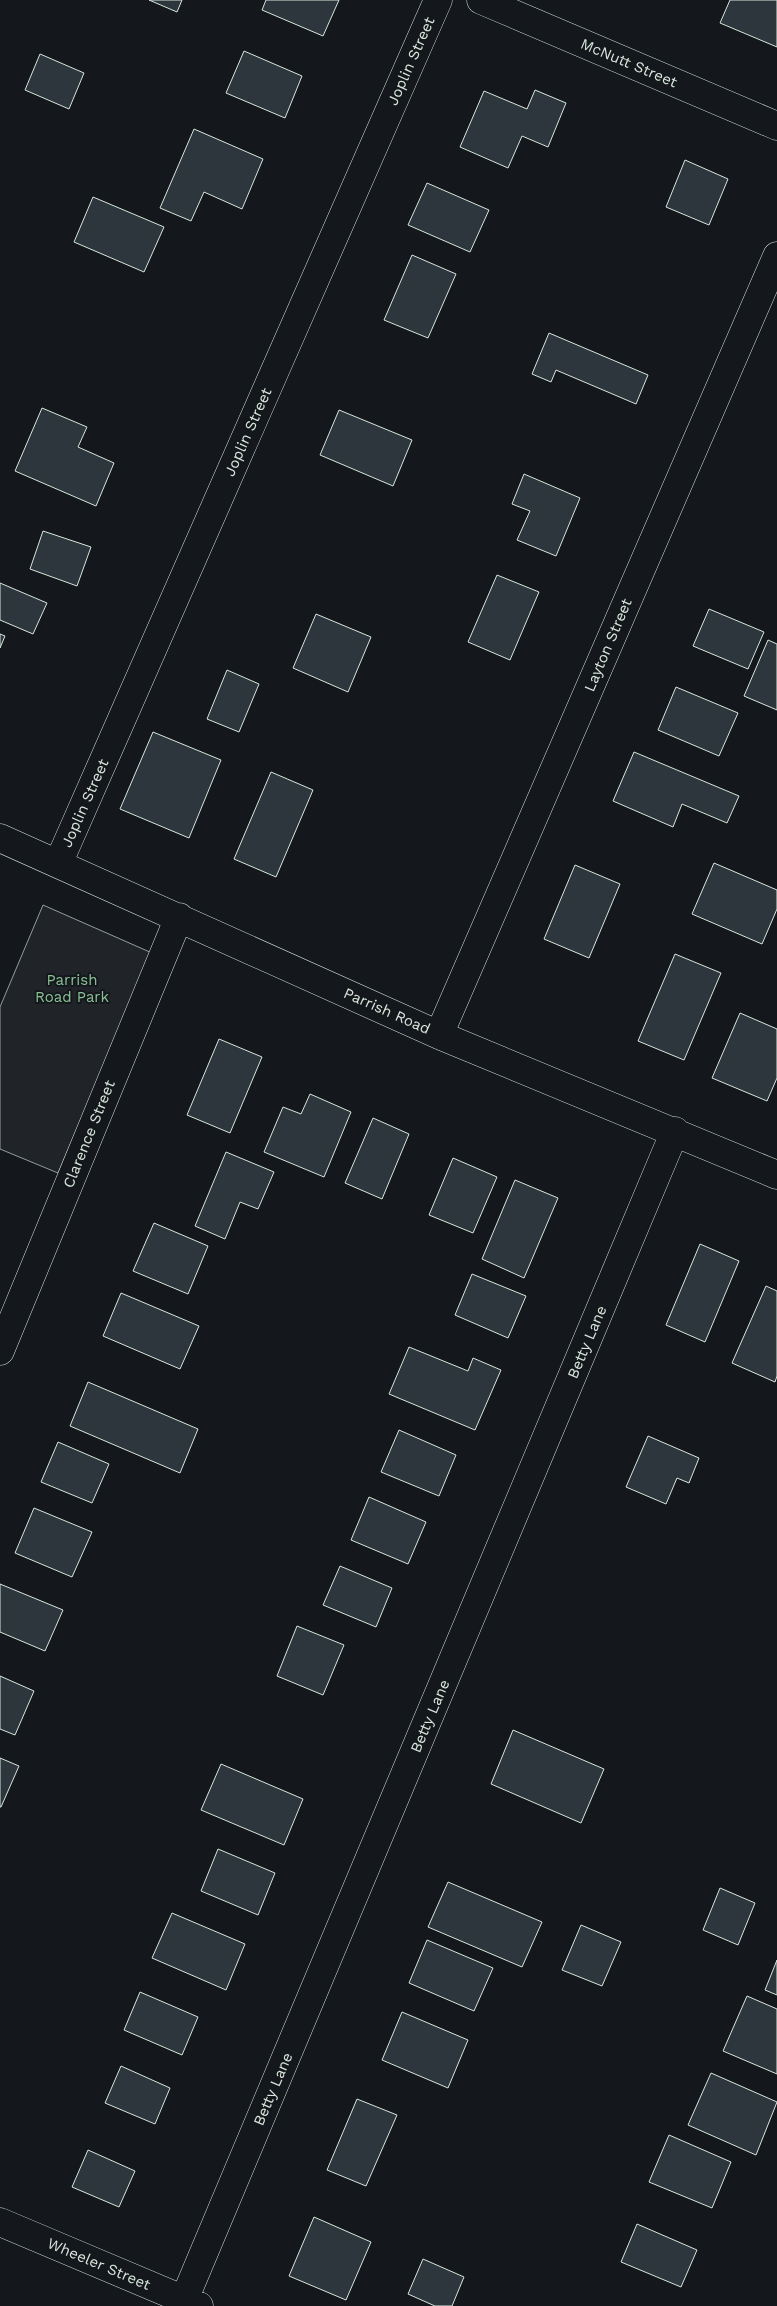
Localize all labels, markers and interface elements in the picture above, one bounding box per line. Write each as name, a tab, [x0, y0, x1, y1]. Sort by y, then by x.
street label: Joplin Street	[383, 13, 439, 108]
street label: McNutt Street	[578, 35, 681, 92]
street label: Joplin Street	[220, 384, 276, 479]
street label: Layton Street	[580, 595, 636, 694]
street label: Joplin Street	[57, 755, 113, 850]
park label: Parrish Road Park	[35, 971, 109, 1006]
street label: Parrish Road	[341, 984, 433, 1038]
street label: Clarence Street	[59, 1077, 119, 1190]
street label: Betty Lane	[564, 1303, 610, 1381]
street label: Betty Lane	[407, 1677, 453, 1755]
street label: Betty Lane	[250, 2050, 296, 2128]
street label: Wheeler Street	[45, 2234, 154, 2294]

